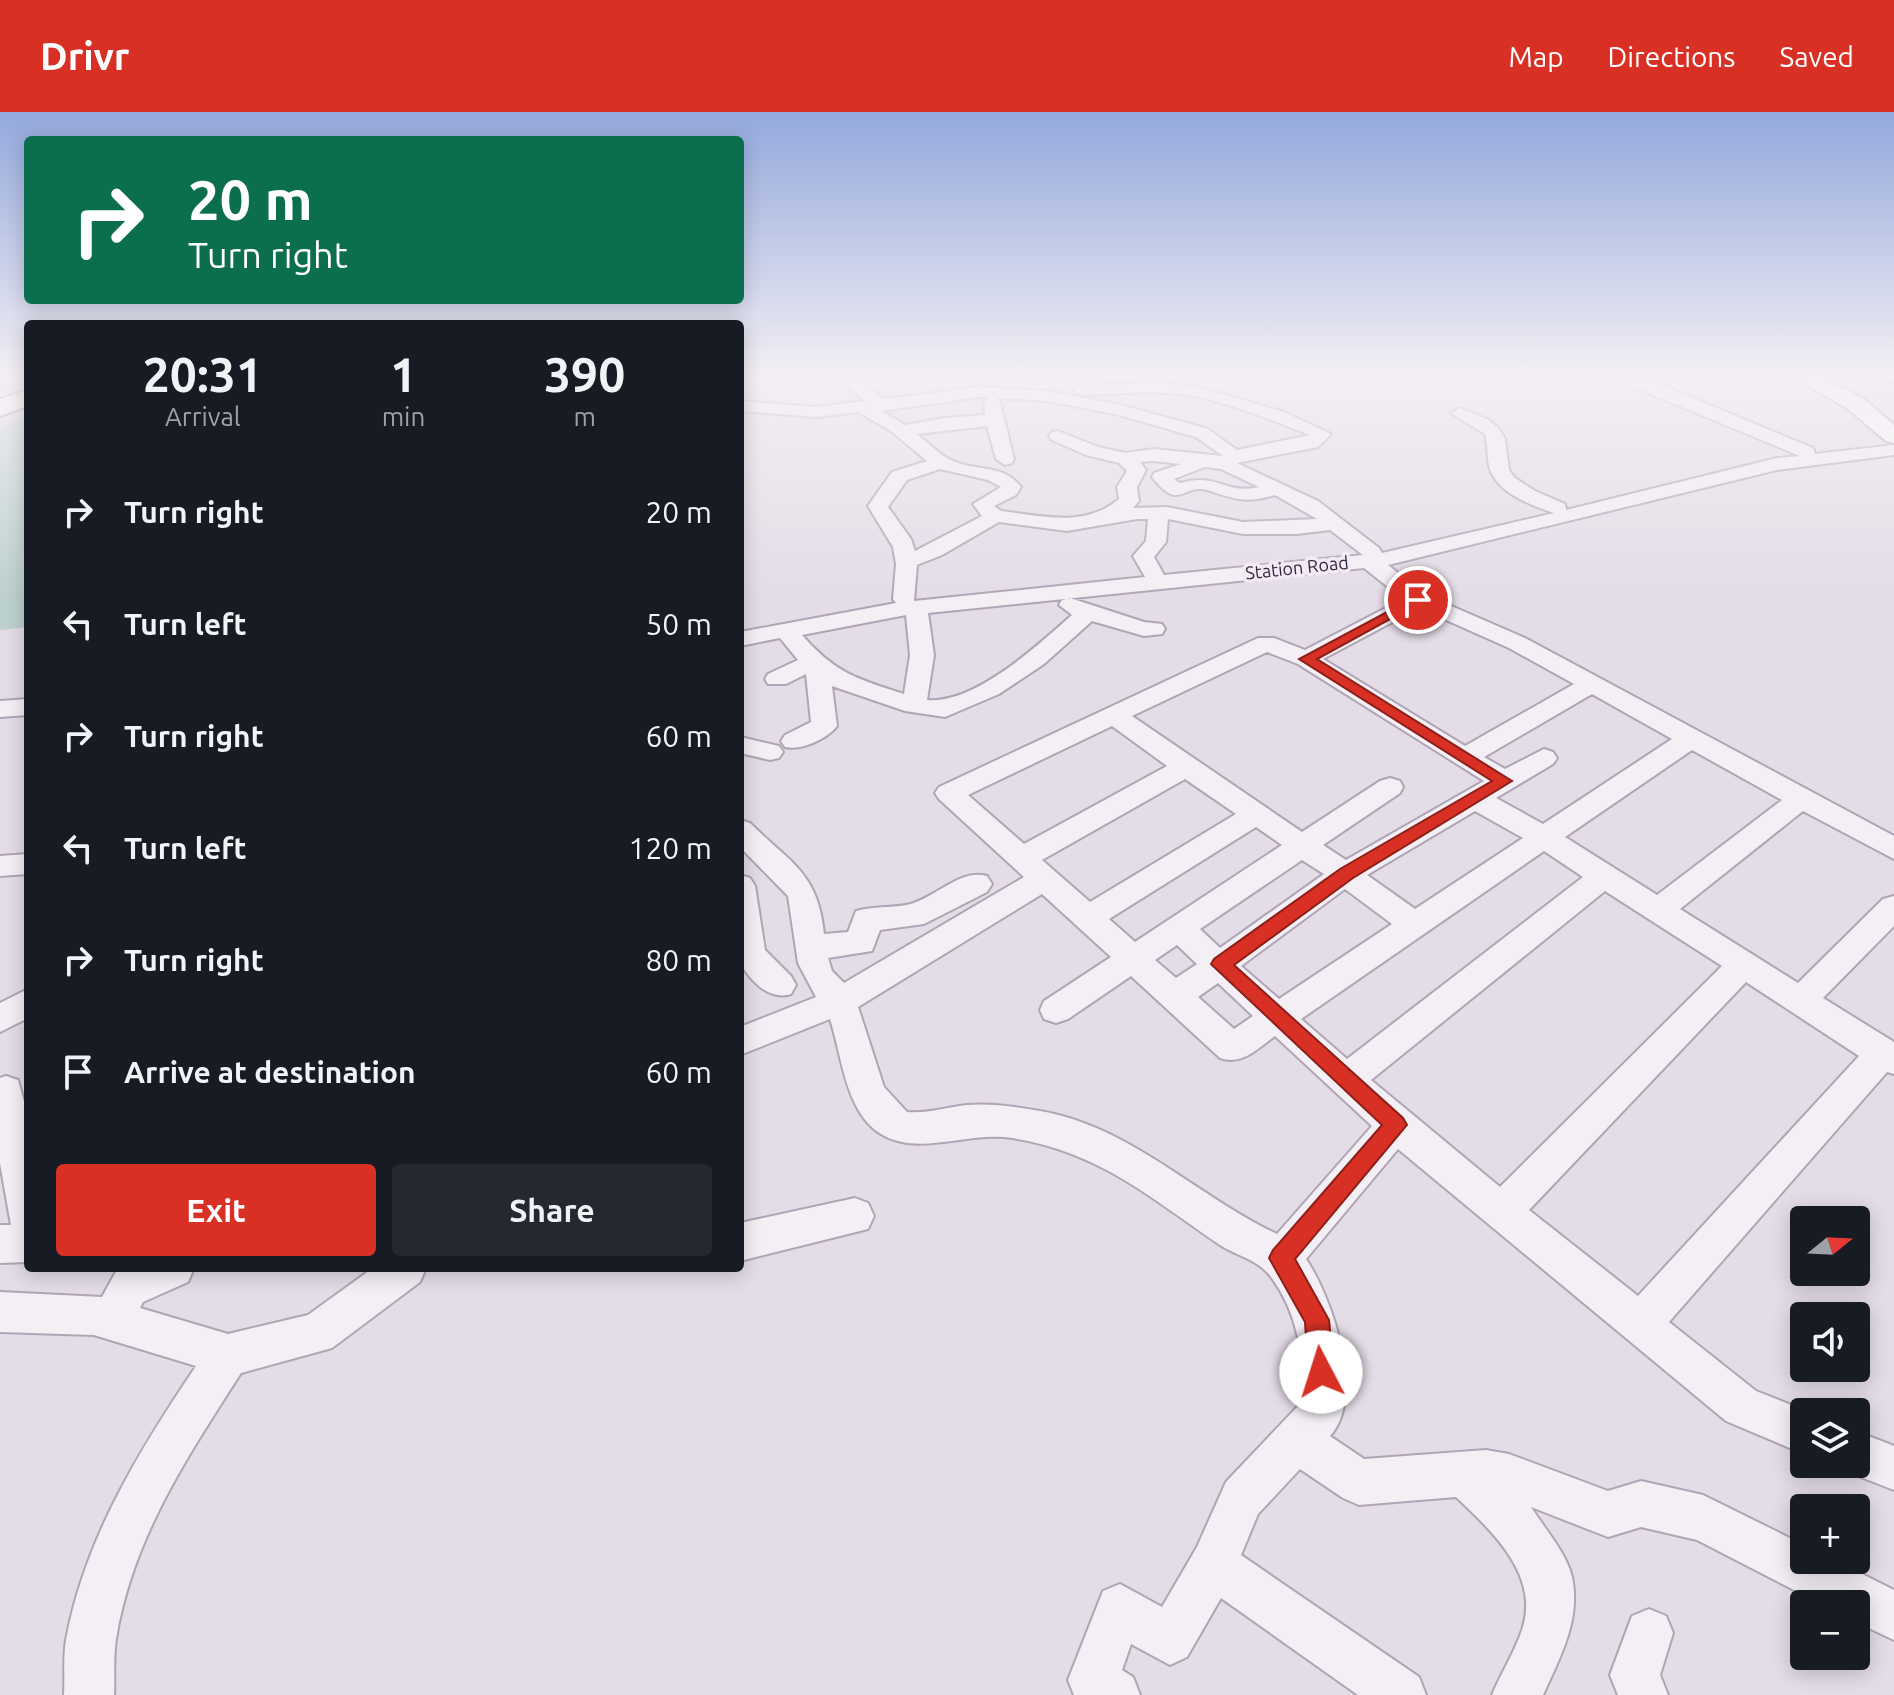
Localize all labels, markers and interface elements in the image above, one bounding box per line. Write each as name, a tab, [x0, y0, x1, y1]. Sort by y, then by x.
text: Drivr	[40, 35, 129, 77]
text: Map	[1508, 41, 1564, 72]
text: Directions	[1608, 41, 1735, 72]
text: Saved	[1779, 41, 1854, 72]
icon: right	[56, 168, 160, 272]
text: 20 m	[188, 168, 313, 231]
text: Turn right	[188, 234, 348, 275]
text: 20:31	[143, 347, 263, 401]
text: 1	[390, 347, 417, 401]
text: 390	[544, 347, 625, 401]
text: Arrival	[165, 402, 241, 431]
text: min	[382, 402, 425, 431]
text: m	[573, 402, 596, 431]
icon: right	[56, 490, 100, 534]
text: Turn right	[124, 495, 264, 529]
text: 20 m	[645, 495, 712, 529]
street label: Station Road	[1244, 552, 1349, 582]
pin	[1384, 566, 1452, 634]
icon: arrive	[1396, 578, 1440, 622]
icon: left	[56, 602, 100, 646]
text: Turn left	[124, 607, 246, 641]
text: 50 m	[645, 607, 712, 641]
icon: right	[56, 714, 100, 758]
text: Turn right	[124, 719, 264, 753]
text: 60 m	[645, 719, 712, 753]
icon: left	[56, 826, 100, 870]
text: Turn left	[124, 831, 246, 865]
text: 120 m	[628, 831, 712, 865]
icon: right	[56, 938, 100, 982]
text: Turn right	[124, 943, 264, 977]
text: 80 m	[645, 943, 712, 977]
icon: arrive	[56, 1050, 100, 1094]
text: Arrive at destination	[124, 1055, 416, 1089]
text: 60 m	[645, 1055, 712, 1089]
button: Exit	[56, 1164, 376, 1256]
button: Share	[392, 1164, 712, 1256]
north arrow	[1790, 1206, 1870, 1286]
map controls	[1790, 1206, 1870, 1670]
button: sound	[1790, 1302, 1870, 1382]
position arrow	[1279, 1330, 1363, 1414]
button: layers	[1790, 1398, 1870, 1478]
button: +	[1790, 1494, 1870, 1574]
button: −	[1790, 1590, 1870, 1670]

